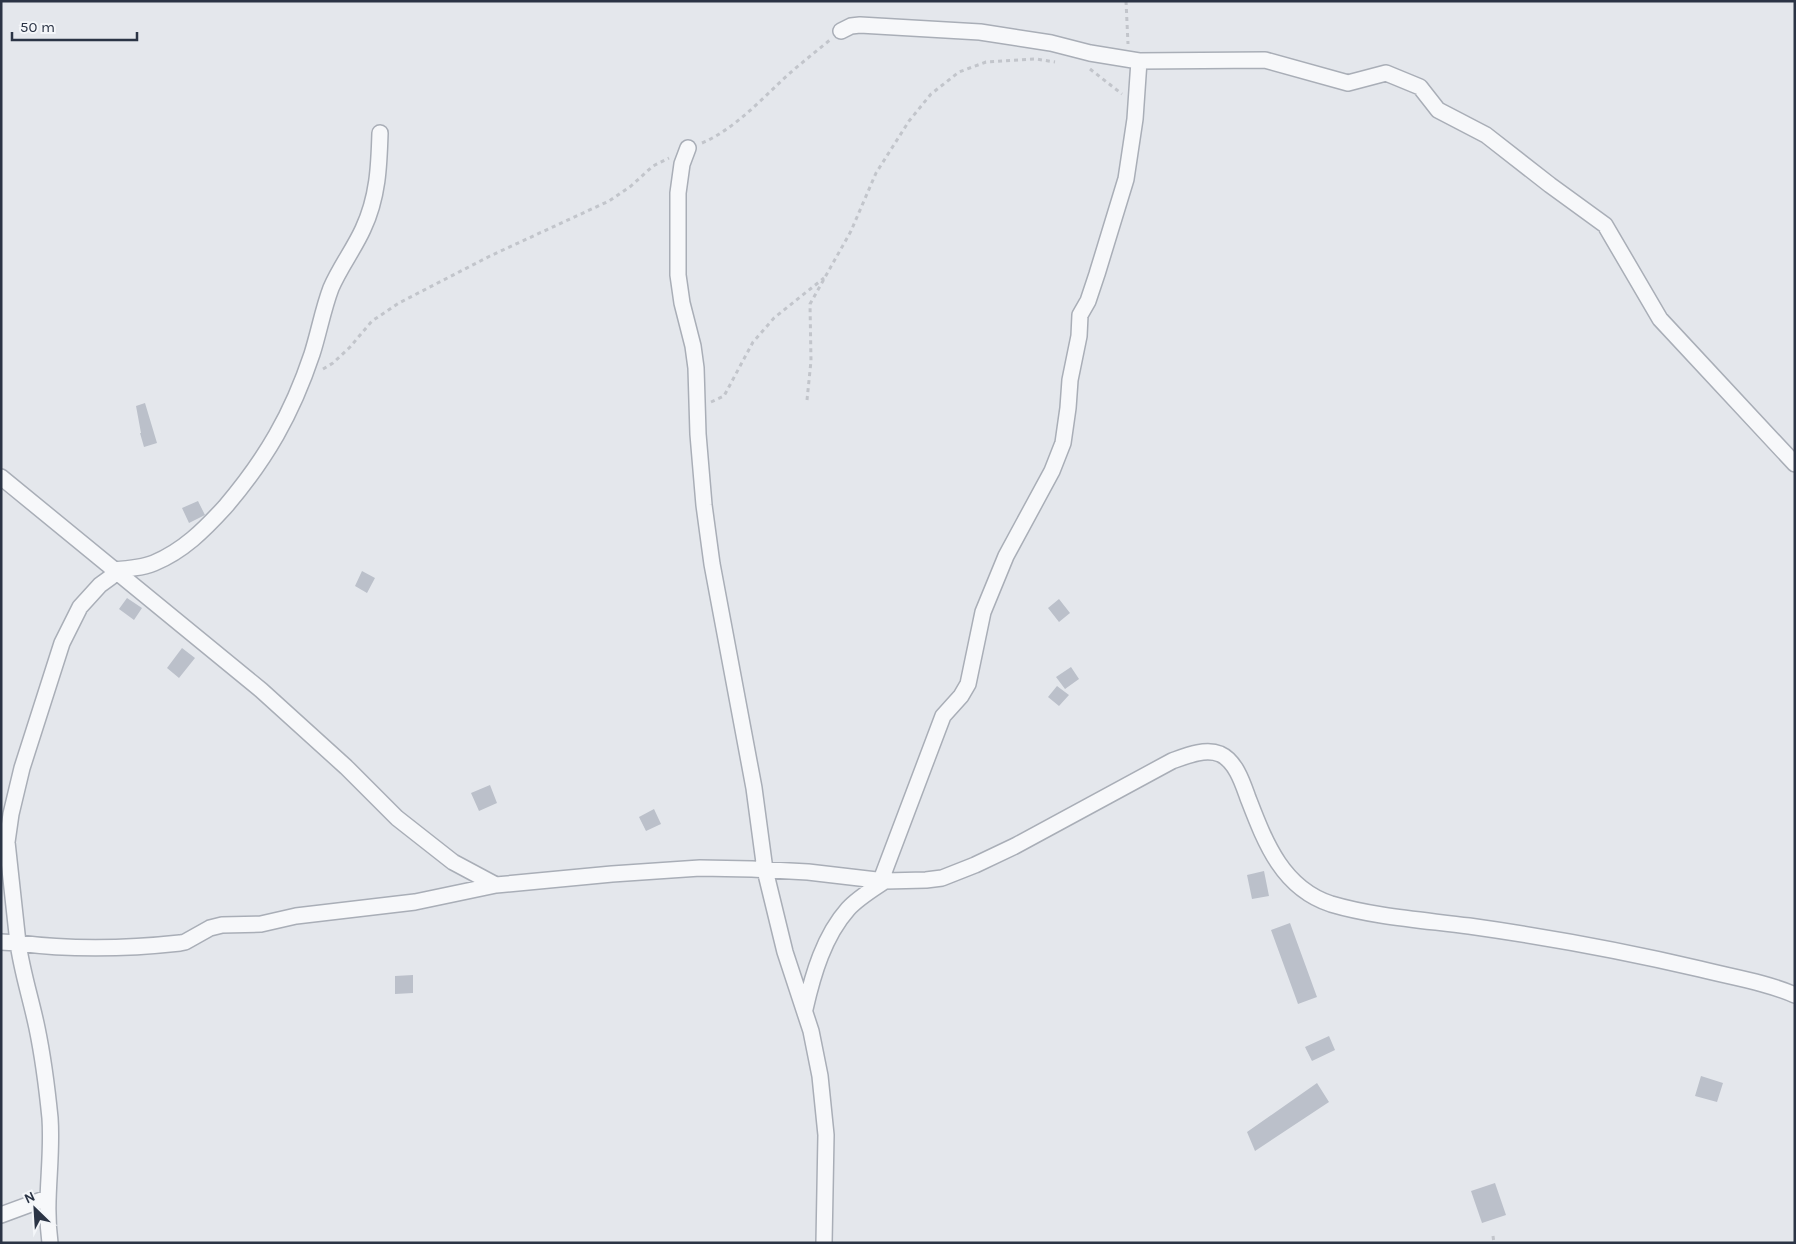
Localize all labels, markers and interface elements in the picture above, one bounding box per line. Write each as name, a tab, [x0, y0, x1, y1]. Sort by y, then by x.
scale bar	[12, 10, 138, 42]
text: 50 m	[20, 18, 55, 36]
north arrow	[10, 1184, 60, 1234]
text: N	[22, 1188, 38, 1207]

